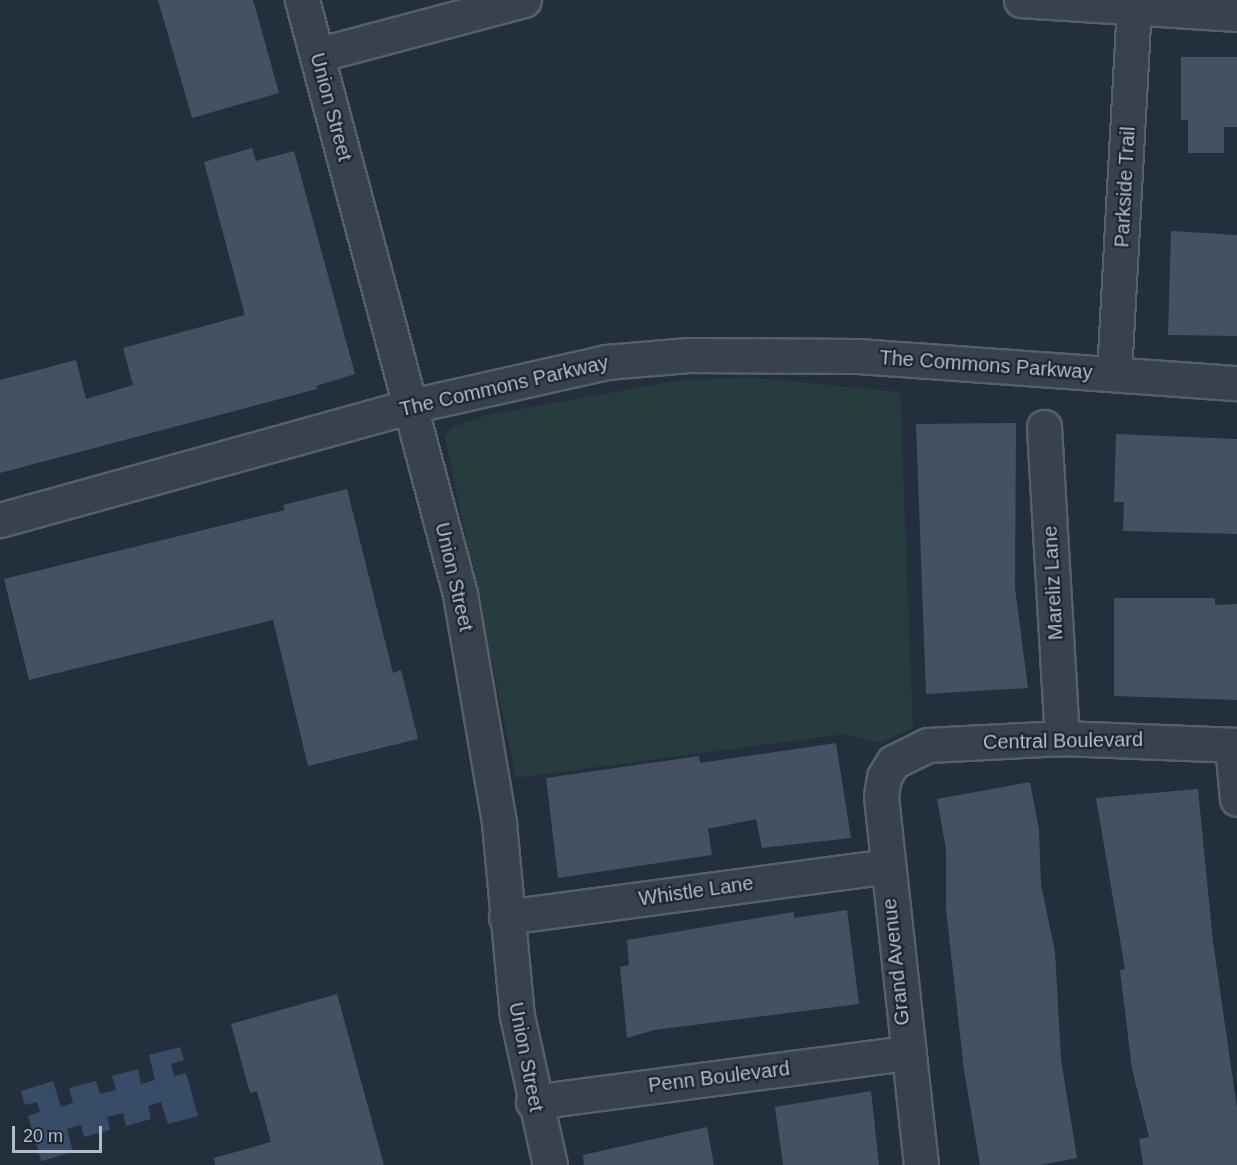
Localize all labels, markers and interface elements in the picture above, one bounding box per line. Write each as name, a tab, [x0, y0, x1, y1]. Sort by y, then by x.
street label: Union Street	[305, 50, 357, 164]
street label: Parkside Trail	[1110, 126, 1140, 248]
street label: The Commons Parkway	[879, 346, 1093, 384]
street label: The Commons Parkway	[397, 350, 611, 422]
street label: Union Street	[430, 520, 478, 634]
street label: Mareliz Lane	[1038, 525, 1068, 641]
street label: Central Boulevard	[983, 728, 1143, 754]
street label: Whistle Lane	[637, 871, 755, 911]
street label: Grand Avenue	[877, 897, 915, 1027]
street label: Union Street	[504, 1000, 548, 1114]
street label: Penn Boulevard	[647, 1056, 791, 1098]
scale bar	[15, 1114, 105, 1152]
text: 20 m	[23, 1126, 63, 1146]

